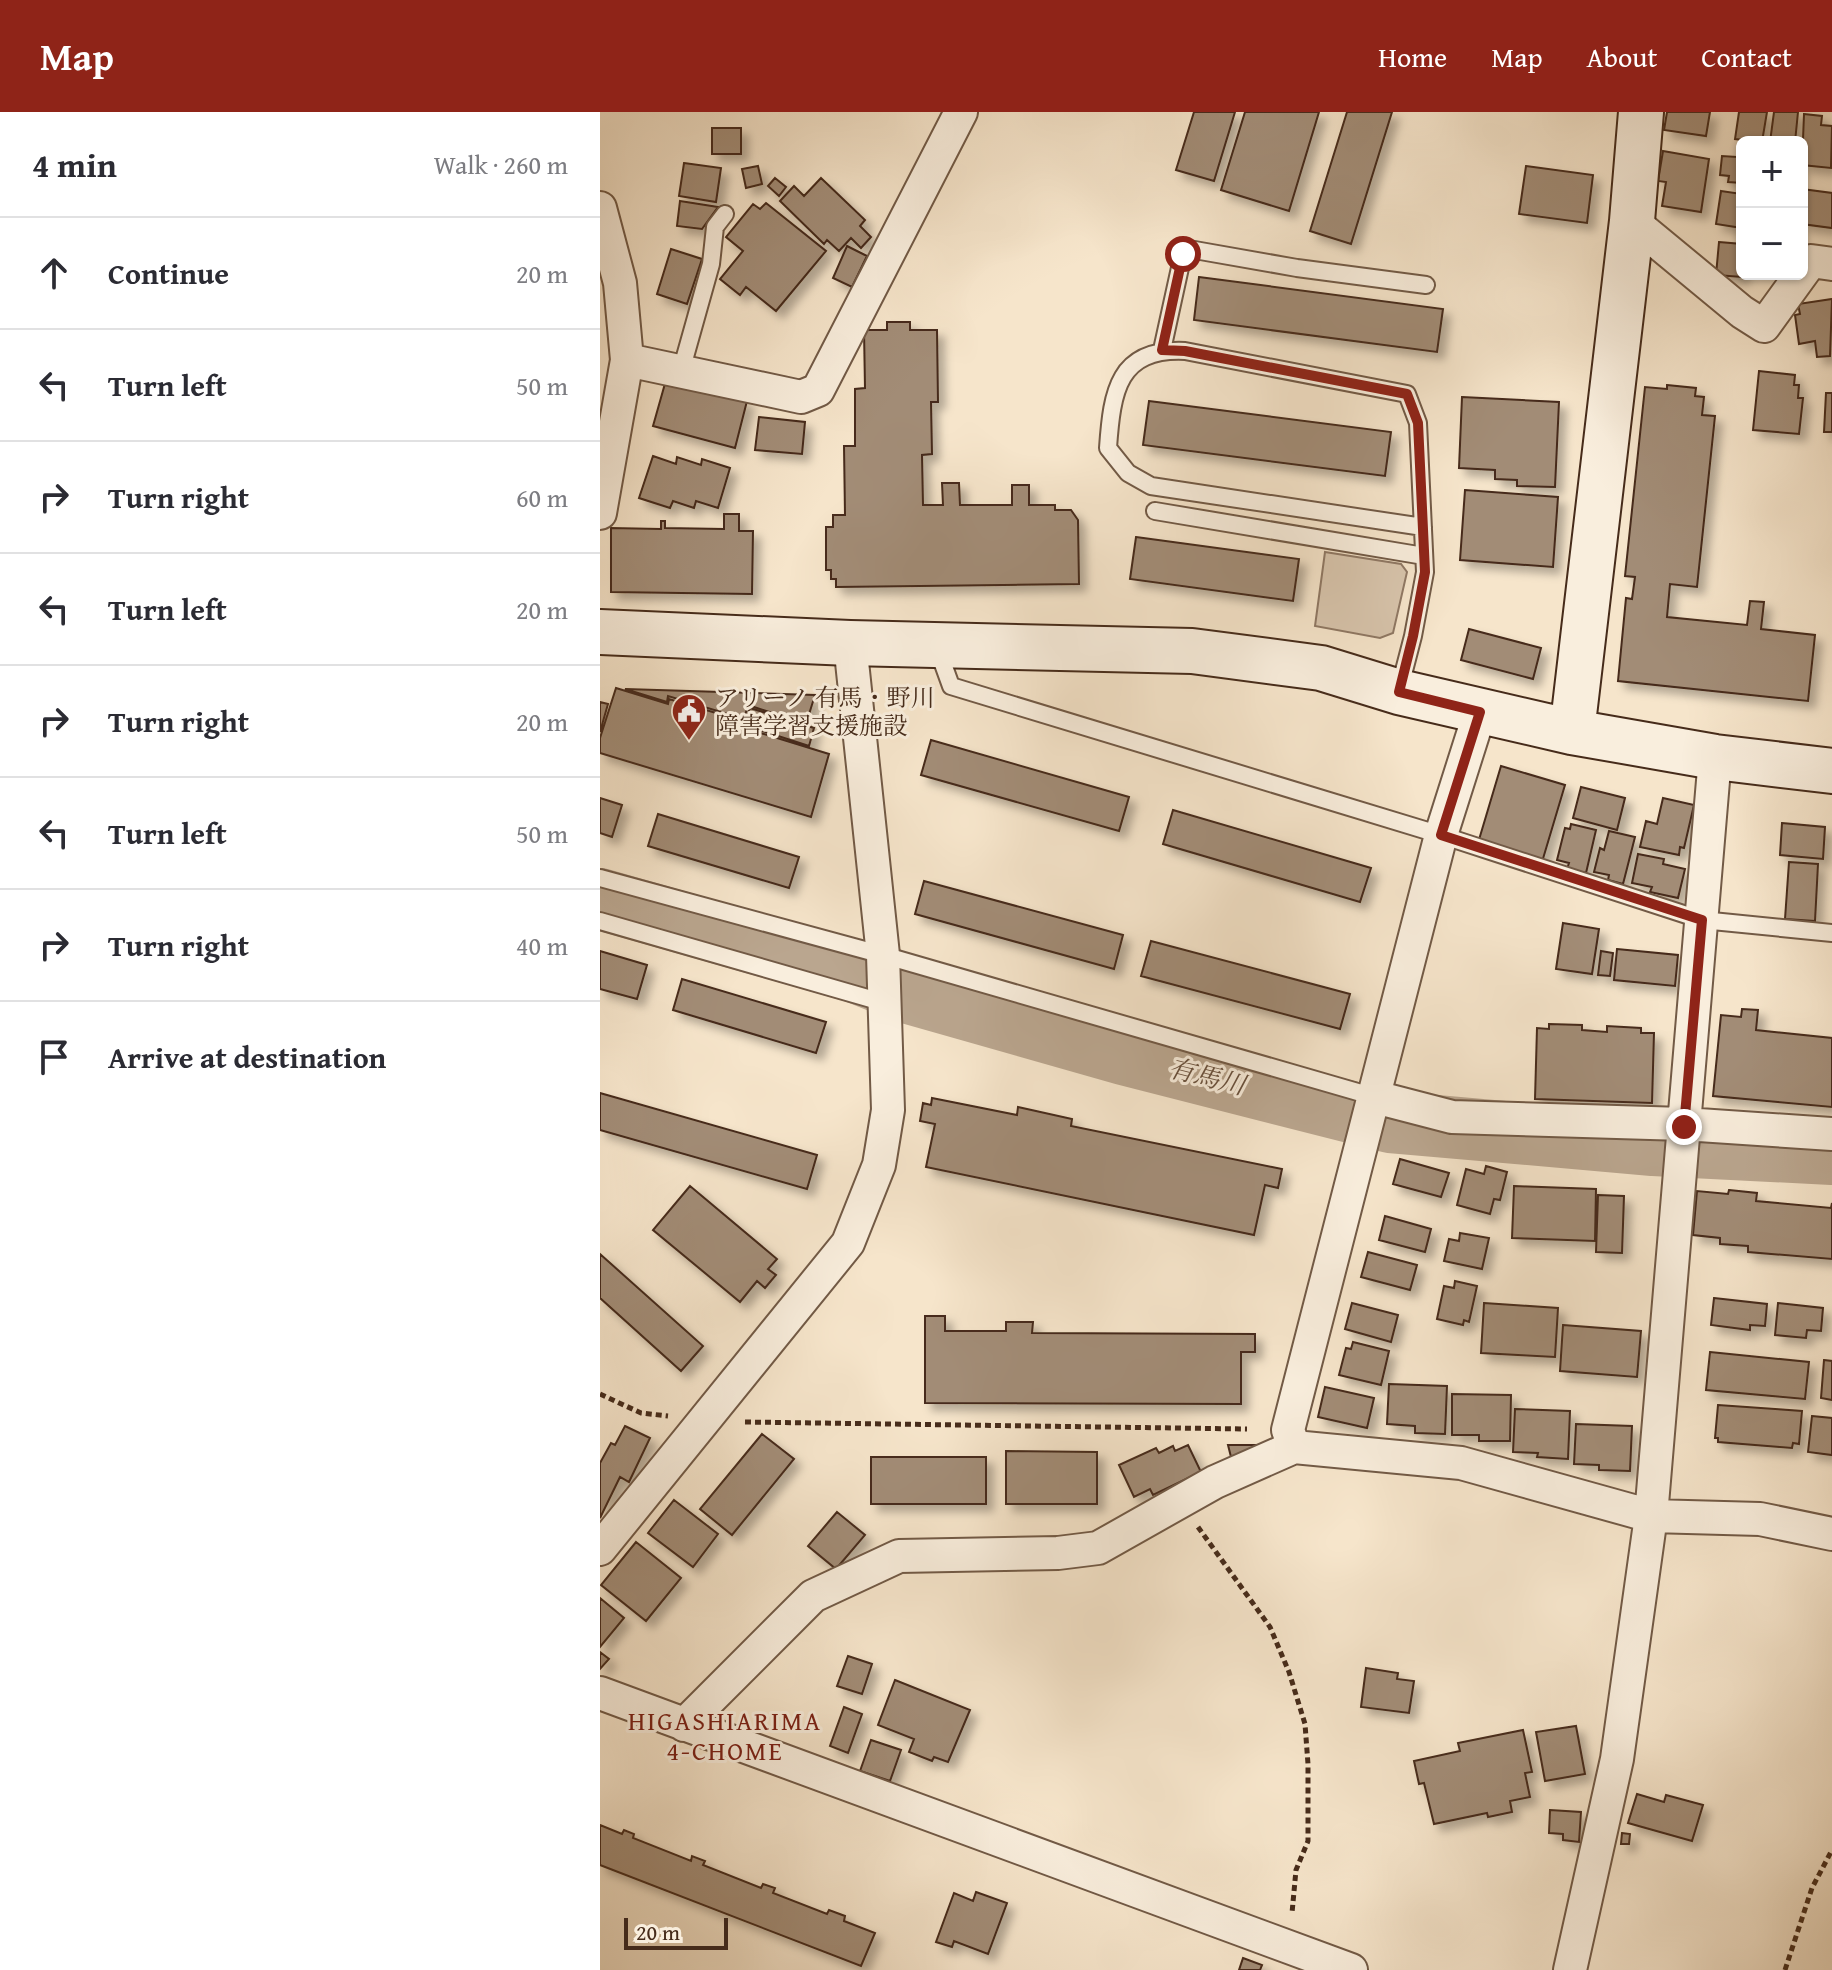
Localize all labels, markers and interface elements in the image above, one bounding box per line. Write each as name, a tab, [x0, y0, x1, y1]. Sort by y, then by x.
text: Map	[40, 28, 114, 84]
text: Home	[1378, 36, 1447, 77]
text: Map	[1491, 36, 1543, 77]
text: About	[1587, 36, 1657, 77]
text: Contact	[1701, 36, 1792, 77]
map controls	[1736, 136, 1808, 280]
button: +	[1736, 136, 1808, 208]
text: 4 min	[32, 140, 117, 189]
text: Walk · 260 m	[434, 145, 568, 184]
button: −	[1736, 208, 1808, 280]
route start	[1165, 236, 1201, 272]
icon: ahead	[32, 251, 76, 295]
text: Continue	[108, 251, 229, 295]
text: 20 m	[516, 254, 568, 293]
icon: left	[32, 363, 76, 407]
text: Turn left	[108, 363, 227, 407]
text: 50 m	[516, 366, 568, 405]
icon: right	[32, 475, 76, 519]
text: Turn right	[108, 475, 249, 519]
text: 60 m	[516, 478, 568, 517]
icon: left	[32, 587, 76, 631]
text: Turn left	[108, 587, 227, 631]
text: 20 m	[516, 590, 568, 629]
place label: アリーノ 有馬・野川 障害学習支援施設	[715, 680, 935, 743]
public building icon: アリーノ 有馬・野川 障害学習支援施設	[670, 692, 708, 742]
icon: right	[32, 699, 76, 743]
text: Turn right	[108, 699, 249, 743]
text: 20 m	[516, 702, 568, 741]
icon: left	[32, 811, 76, 855]
text: Turn left	[108, 811, 227, 855]
text: 50 m	[516, 814, 568, 853]
icon: right	[32, 923, 76, 967]
text: Turn right	[108, 923, 249, 967]
text: 40 m	[516, 926, 568, 965]
icon: arrive	[32, 1035, 76, 1079]
text: Arrive at destination	[108, 1035, 386, 1079]
water label: 有馬川	[1164, 1048, 1252, 1105]
route end	[1666, 1109, 1702, 1145]
district label: HIGASHIARIMA 4-CHOME	[628, 1701, 822, 1770]
scale bar	[624, 1914, 728, 1950]
text: 20 m	[636, 1916, 680, 1948]

